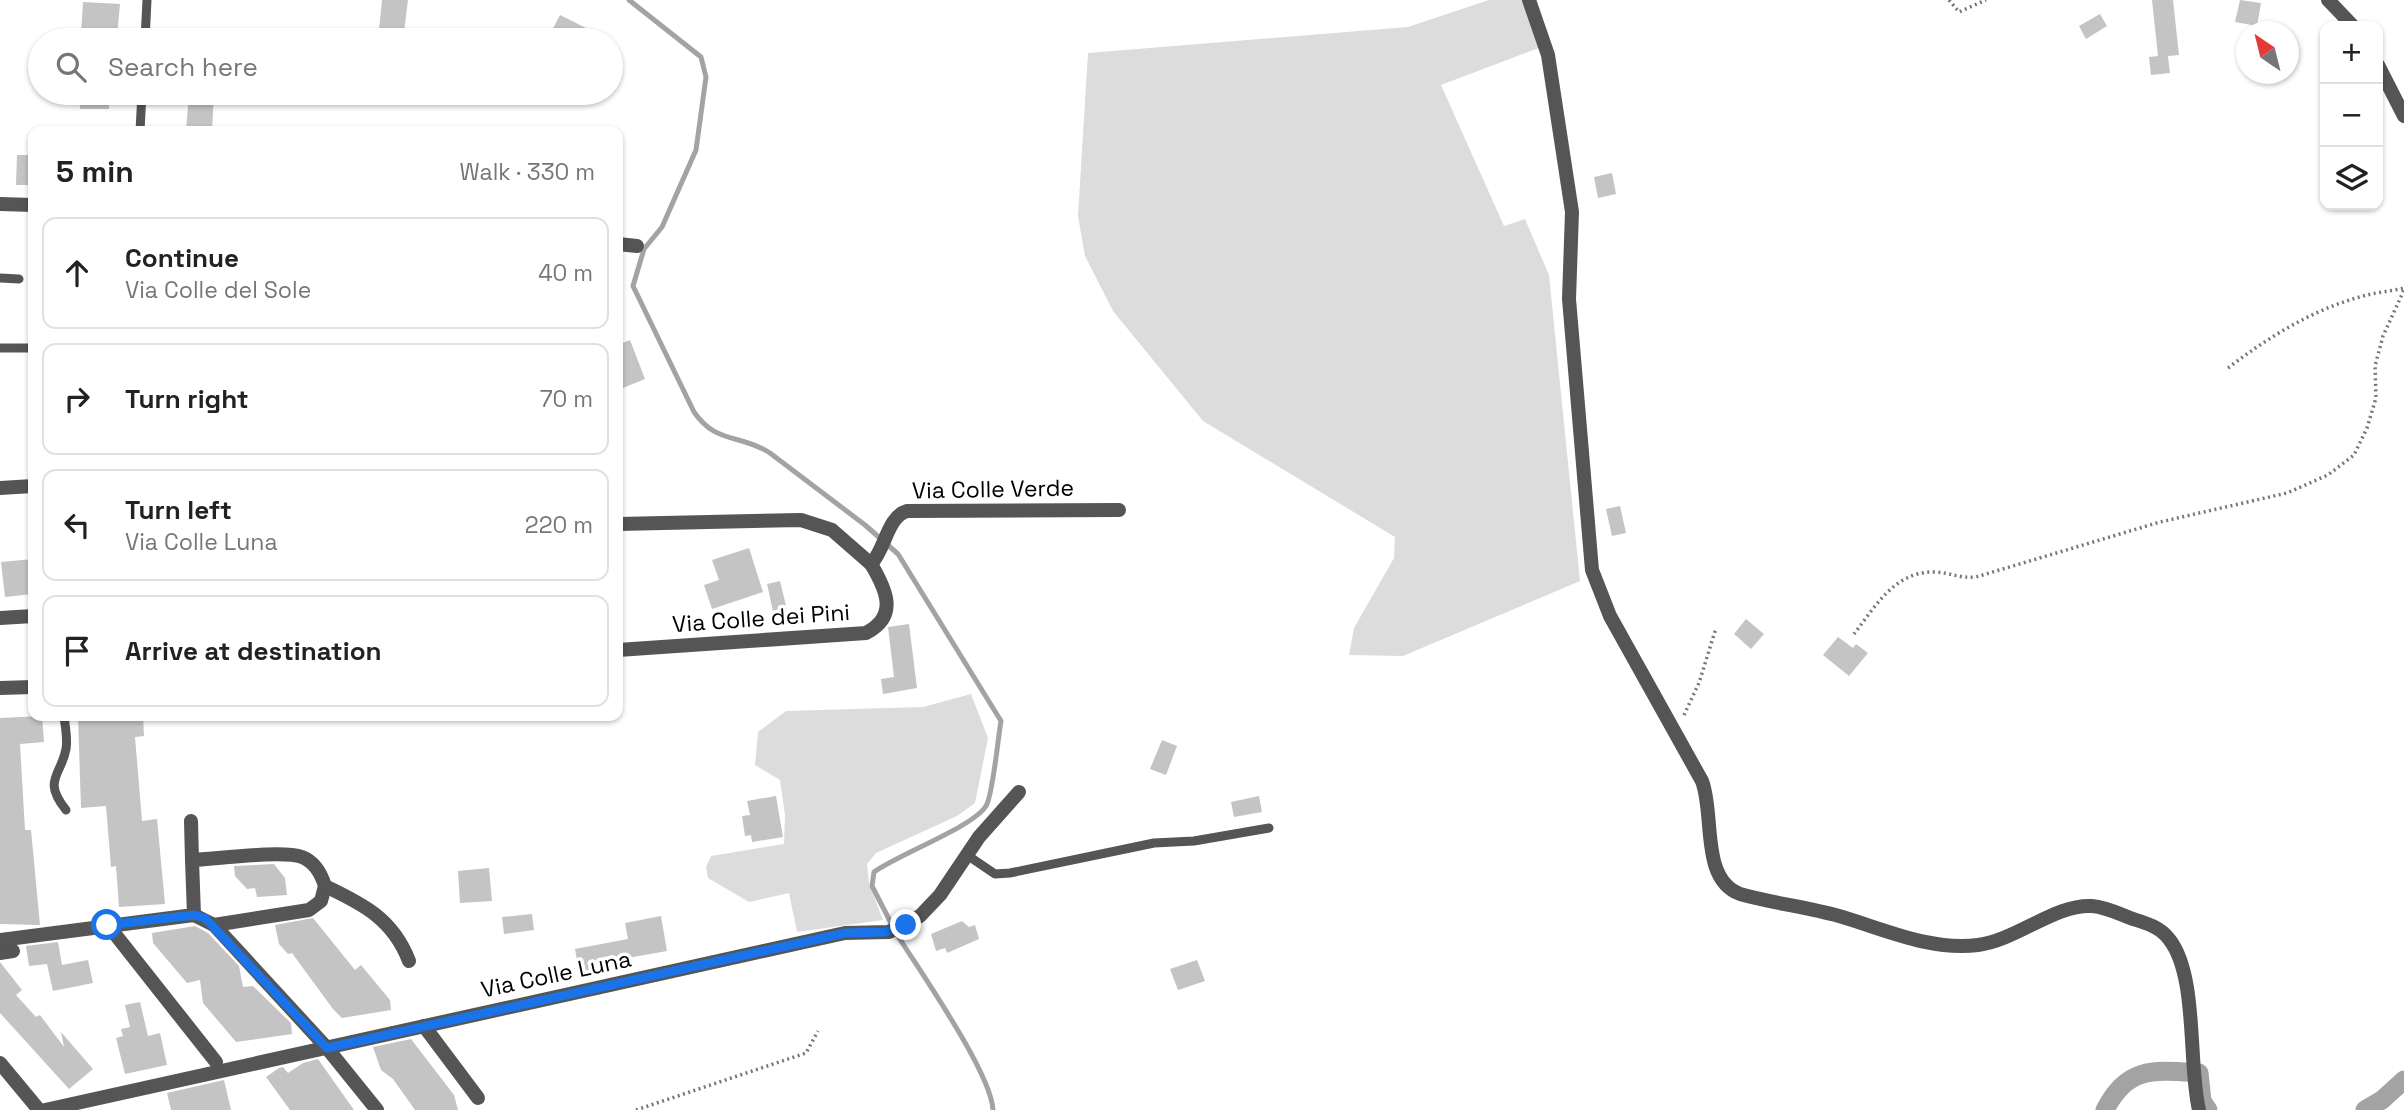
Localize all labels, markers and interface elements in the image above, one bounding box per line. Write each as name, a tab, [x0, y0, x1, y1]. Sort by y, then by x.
north arrow	[2236, 21, 2299, 84]
map controls	[2320, 21, 2383, 210]
button: +	[2320, 21, 2383, 84]
search box	[28, 28, 623, 105]
icon: search	[52, 48, 90, 86]
text: Search here	[108, 50, 258, 84]
button: −	[2320, 84, 2383, 147]
button: layers	[2320, 147, 2383, 210]
text: 5 min	[56, 152, 134, 191]
text: Walk · 330 m	[460, 157, 595, 187]
text: Continue	[125, 241, 239, 275]
icon: ahead	[58, 254, 96, 292]
text: 40 m	[538, 258, 593, 288]
text: Via Colle del Sole	[125, 275, 311, 305]
icon: right	[58, 380, 96, 418]
text: Turn right	[125, 382, 249, 416]
text: 70 m	[540, 384, 593, 414]
street label: Via Colle Verde	[912, 473, 1074, 505]
text: Turn left	[125, 493, 232, 527]
icon: left	[58, 506, 96, 544]
text: 220 m	[525, 510, 593, 540]
text: Via Colle Luna	[125, 527, 278, 557]
street label: Via Colle dei Pini	[671, 597, 851, 639]
icon: arrive	[58, 632, 96, 670]
text: Arrive at destination	[125, 634, 382, 668]
route start	[91, 909, 122, 940]
route end	[890, 909, 921, 940]
street label: Via Colle Luna	[478, 943, 634, 1005]

